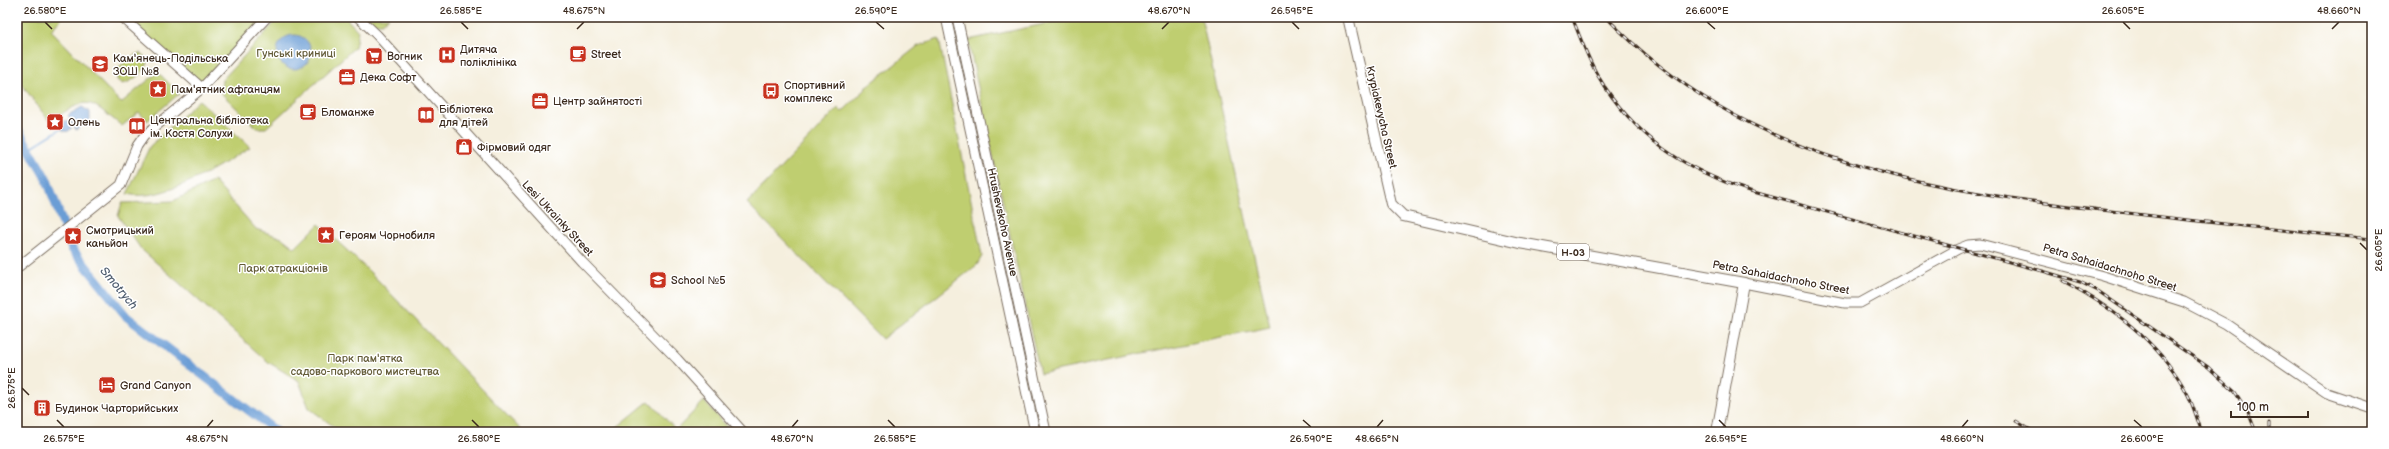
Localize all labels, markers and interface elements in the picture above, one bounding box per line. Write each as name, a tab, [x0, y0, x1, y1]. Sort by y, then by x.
text: 26.580°E	[24, 5, 67, 17]
text: 26.585°E	[440, 5, 483, 17]
text: 48.675°N	[563, 5, 605, 17]
text: 26.590°E	[855, 5, 898, 17]
text: 48.670°N	[1148, 5, 1190, 17]
text: 26.595°E	[1271, 5, 1314, 17]
text: 26.600°E	[1685, 5, 1729, 17]
text: 26.605°E	[2102, 5, 2145, 17]
text: 48.660°N	[2317, 5, 2361, 17]
place label: Дитяча поліклініка	[460, 43, 517, 69]
cafe icon: Street	[568, 44, 588, 64]
hospital icon: Дитяча поліклініка	[437, 45, 457, 65]
supermarket icon: Вогник	[364, 46, 384, 66]
park label: Гунські криниці	[256, 47, 336, 60]
place label: Street	[591, 48, 622, 61]
place label: Вогник	[387, 50, 422, 63]
place label: Кам'янець-Подільська ЗОШ №8	[113, 52, 229, 78]
school or university icon: Кам'янець-Подільська ЗОШ №8	[90, 54, 110, 74]
street label: Krypiakevycha Street	[1363, 65, 1400, 170]
office icon: Дека Софт	[337, 67, 357, 87]
place label: Дека Софт	[360, 71, 416, 84]
place icon: Пам'ятник афганцям	[148, 79, 168, 99]
place label: Спортивний комплекс	[784, 79, 845, 105]
bus stop icon: Спортивний комплекс	[761, 81, 781, 101]
place label: Пам'ятник афганцям	[171, 83, 280, 96]
office icon: Центр зайнятості	[530, 91, 550, 111]
place label: Центр зайнятості	[553, 95, 642, 108]
cafe icon: Бломанже	[298, 102, 318, 122]
place label: Бібліотека для дітей	[439, 103, 494, 129]
library icon: Бібліотека для дітей	[416, 105, 436, 125]
place label: Бломанже	[321, 106, 374, 119]
place icon: Олень	[45, 112, 65, 132]
place label: Центральна бібліотека ім. Костя Солухи	[150, 114, 269, 140]
place label: Олень	[68, 116, 101, 129]
library icon: Центральна бібліотека ім. Костя Солухи	[127, 116, 147, 136]
shop icon: Фірмовий одяг	[454, 137, 474, 157]
place label: Фірмовий одяг	[477, 141, 552, 154]
street label: Hrushevskoho Avenue	[985, 167, 1020, 278]
street label: Lesi Ukrainky Street	[519, 178, 596, 259]
place label: Смотрицький каньйон	[86, 224, 154, 250]
place icon: Героям Чорнобиля	[316, 225, 336, 245]
place icon: Смотрицький каньйон	[63, 226, 83, 246]
text: 26.605°E	[2373, 228, 2385, 271]
place label: Героям Чорнобиля	[339, 229, 435, 242]
street label: Petra Sahaidachnoho Street	[2041, 241, 2179, 294]
road number: Н-03	[1557, 244, 1589, 260]
street label: Petra Sahaidachnoho Street	[1711, 258, 1851, 297]
park label: Парк атракціонів	[238, 262, 328, 275]
water label: Smotrych	[96, 264, 141, 313]
school or university icon: School №5	[648, 270, 668, 290]
place label: School №5	[671, 274, 726, 287]
park label: Парк пам'ятка садово-паркового мистецтва	[291, 352, 440, 378]
text: 26.575°E	[6, 367, 18, 409]
hotel icon: Grand Canyon	[97, 375, 117, 395]
place label: Grand Canyon	[120, 379, 191, 392]
scale bar	[2231, 393, 2308, 419]
building icon: Будинок Чарторийських	[32, 398, 52, 418]
text: 100 m	[2237, 400, 2269, 415]
place label: Будинок Чарторийських	[55, 402, 178, 415]
text: 26.575°E	[43, 433, 85, 445]
text: 48.675°N	[186, 433, 228, 445]
text: 26.580°E	[458, 433, 501, 445]
text: 48.670°N	[771, 433, 813, 445]
text: 26.585°E	[874, 433, 917, 445]
text: 26.590°E	[1290, 433, 1333, 445]
text: 48.665°N	[1355, 433, 1399, 445]
text: 26.595°E	[1705, 433, 1748, 445]
text: 48.660°N	[1940, 433, 1984, 445]
text: 26.600°E	[2120, 433, 2164, 445]

